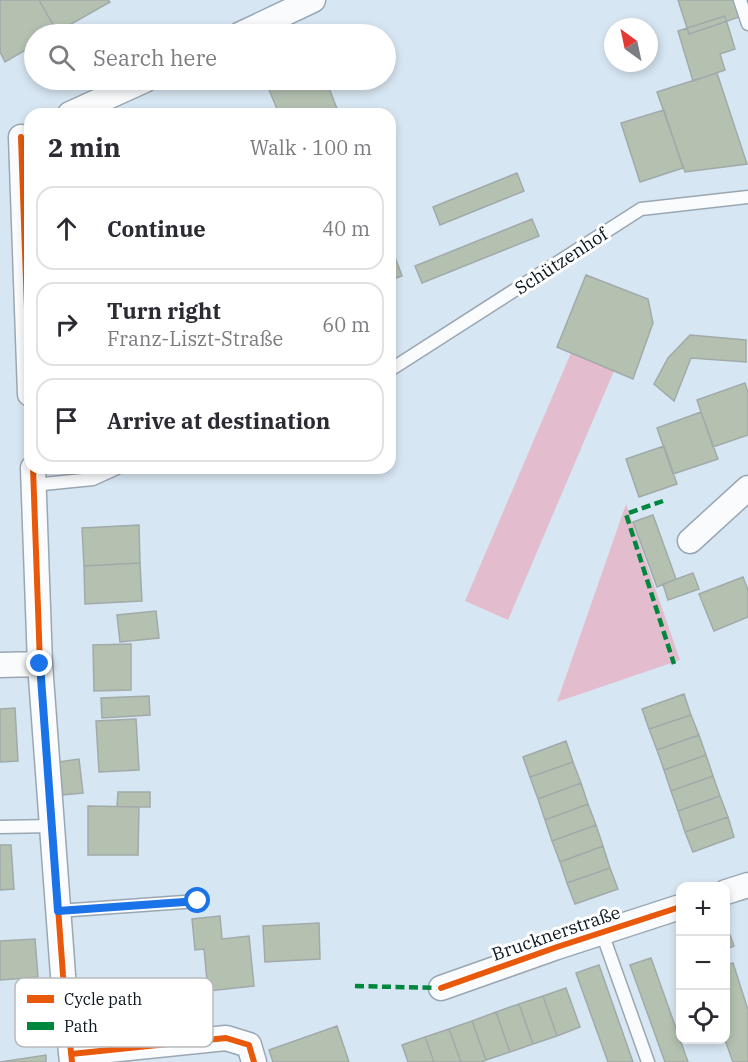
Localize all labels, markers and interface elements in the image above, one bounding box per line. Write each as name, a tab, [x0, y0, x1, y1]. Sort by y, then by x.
north arrow	[604, 18, 658, 72]
search box	[24, 24, 396, 90]
icon: search	[45, 41, 78, 74]
text: Search here	[93, 43, 217, 72]
text: 2 min	[48, 130, 121, 164]
text: Walk · 100 m	[250, 134, 372, 161]
icon: ahead	[50, 212, 83, 245]
text: Continue	[107, 214, 206, 243]
text: 40 m	[322, 215, 370, 242]
street label: Schützenhof	[510, 221, 613, 300]
text: Turn right	[107, 296, 221, 325]
icon: right	[50, 308, 83, 341]
text: 60 m	[322, 311, 370, 338]
text: Franz-Liszt-Straße	[107, 325, 283, 352]
icon: arrive	[50, 404, 83, 437]
text: Arrive at destination	[107, 406, 330, 435]
route end	[26, 650, 52, 676]
map controls	[676, 882, 730, 1044]
button: +	[676, 882, 730, 936]
route start	[184, 887, 210, 913]
street label: Brucknerstraße	[489, 900, 623, 966]
button: −	[676, 936, 730, 990]
legend	[15, 978, 213, 1047]
text: Cycle path	[64, 989, 142, 1009]
button: locate	[676, 990, 730, 1044]
text: Path	[64, 1016, 98, 1036]

